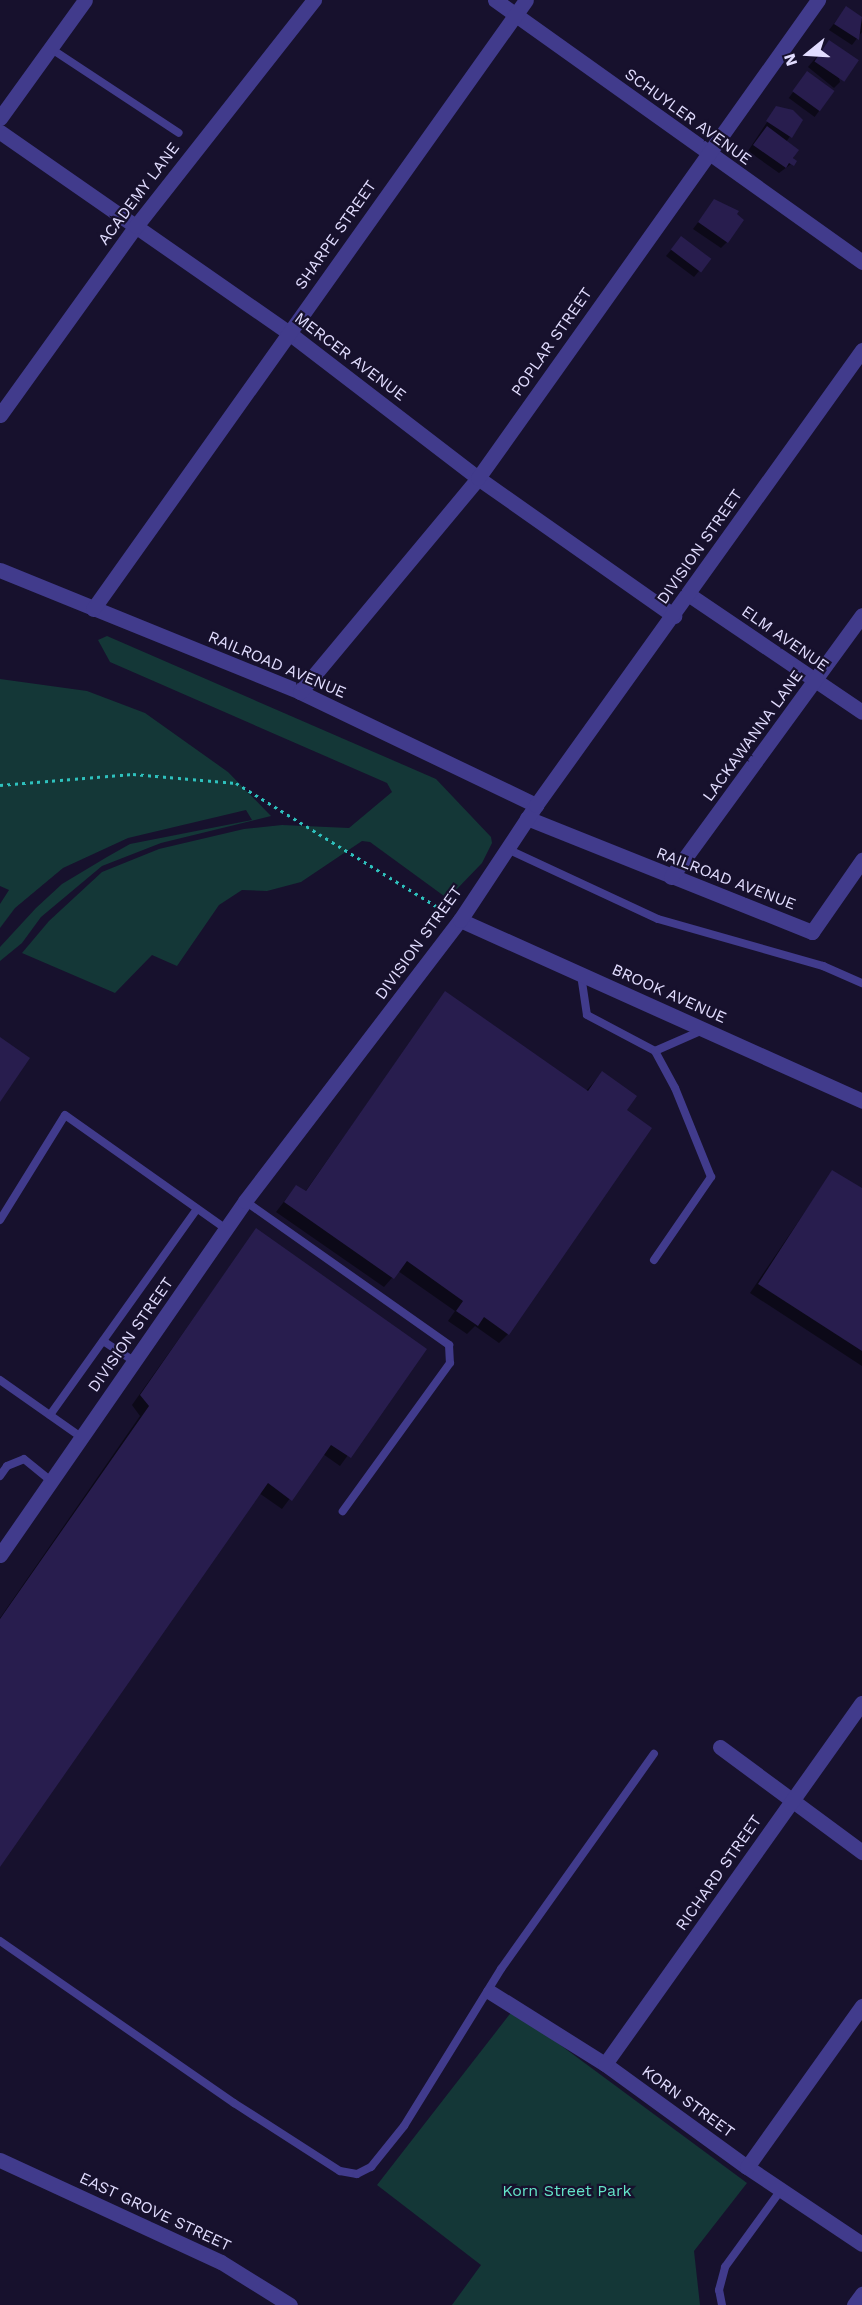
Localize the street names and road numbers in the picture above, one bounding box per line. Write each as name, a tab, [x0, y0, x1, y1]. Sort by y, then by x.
street label: SCHUYLER AVENUE	[621, 64, 755, 170]
street label: ACADEMY LANE	[94, 139, 184, 249]
street label: SHARPE STREET	[291, 177, 381, 293]
street label: POPLAR STREET	[507, 284, 597, 400]
street label: MERCER AVENUE	[290, 309, 410, 405]
street label: DIVISION STREET	[653, 486, 747, 608]
street label: ELM AVENUE	[738, 602, 832, 676]
street label: RAILROAD AVENUE	[205, 627, 349, 703]
street label: LACKAWANNA LANE	[699, 666, 807, 806]
street label: RAILROAD AVENUE	[653, 843, 799, 915]
street label: DIVISION STREET	[371, 882, 467, 1004]
street label: BROOK AVENUE	[608, 960, 730, 1028]
street label: DIVISION STREET	[84, 1274, 178, 1396]
street label: RICHARD STREET	[672, 1812, 766, 1934]
street label: KORN STREET	[638, 2062, 738, 2142]
street label: EAST GROVE STREET	[76, 2168, 234, 2256]

